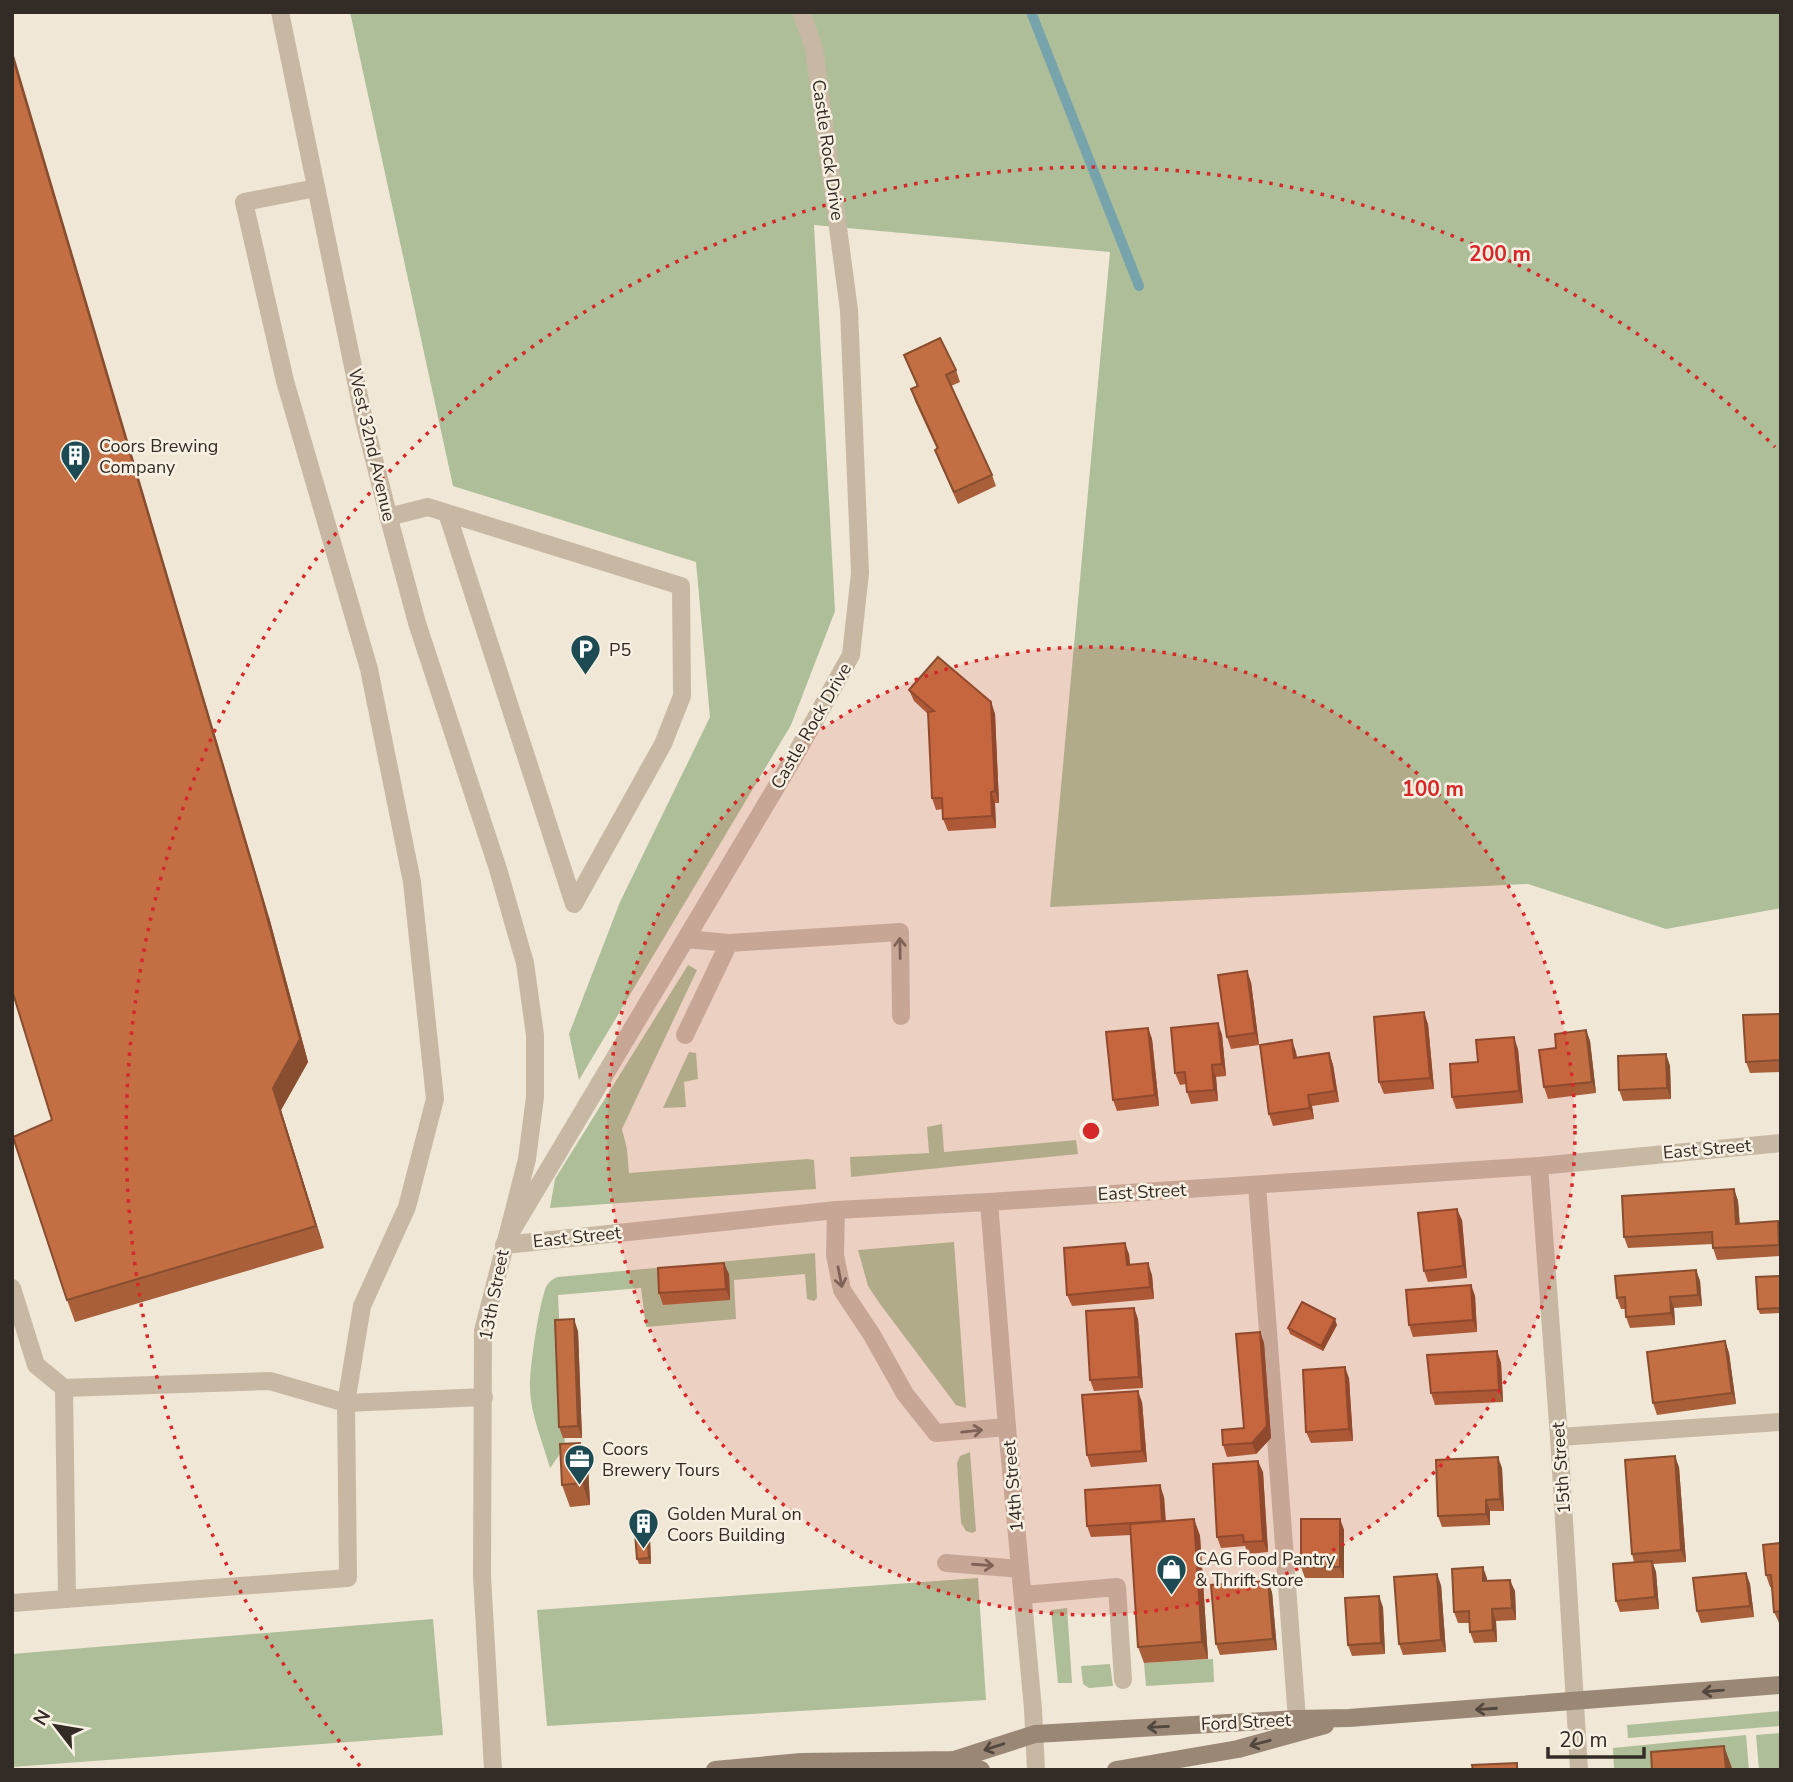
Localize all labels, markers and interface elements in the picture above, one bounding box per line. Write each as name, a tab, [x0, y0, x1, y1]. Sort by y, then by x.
street label: Castle Rock Drive	[806, 78, 850, 222]
text: 200 m	[1469, 240, 1531, 268]
street label: West 32nd Avenue	[343, 366, 401, 524]
place label: Coors Brewing Company	[99, 434, 218, 479]
building icon: Coors Brewing Company	[59, 439, 93, 483]
parking icon: P5	[569, 633, 603, 677]
place label: P5	[609, 638, 631, 662]
street label: Castle Rock Drive	[765, 658, 857, 794]
text: 100 m	[1402, 775, 1464, 803]
one-way arrow	[893, 937, 907, 960]
centre of rings	[1079, 1119, 1103, 1143]
street label: East Street	[1662, 1133, 1753, 1165]
street label: East Street	[1097, 1178, 1188, 1206]
street label: East Street	[532, 1220, 623, 1254]
street label: 13th Street	[473, 1247, 515, 1342]
one-way arrow	[833, 1265, 847, 1288]
street label: 15th Street	[1546, 1421, 1576, 1515]
one-way arrow	[960, 1424, 982, 1437]
place label: Coors Brewery Tours	[602, 1437, 720, 1482]
street label: 14th Street	[997, 1439, 1029, 1533]
office icon: Coors Brewery Tours	[562, 1442, 596, 1486]
place label: Golden Mural on Coors Building	[667, 1502, 802, 1547]
building icon: Golden Mural on Coors Building	[627, 1507, 661, 1551]
place label: CAG Food Pantry & Thrift Store	[1195, 1547, 1336, 1592]
shop icon: CAG Food Pantry & Thrift Store	[1155, 1552, 1189, 1596]
one-way arrow	[972, 1559, 994, 1572]
one-way arrow	[1702, 1685, 1725, 1698]
north arrow	[21, 1691, 91, 1761]
one-way arrow	[1475, 1703, 1498, 1716]
text: N	[27, 1705, 57, 1731]
street label: Ford Street	[1200, 1708, 1292, 1736]
scale bar	[1548, 1716, 1644, 1760]
one-way arrow	[1148, 1721, 1170, 1734]
text: 20 m	[1559, 1726, 1608, 1754]
one-way arrow	[1249, 1737, 1271, 1750]
one-way arrow	[984, 1742, 1006, 1755]

